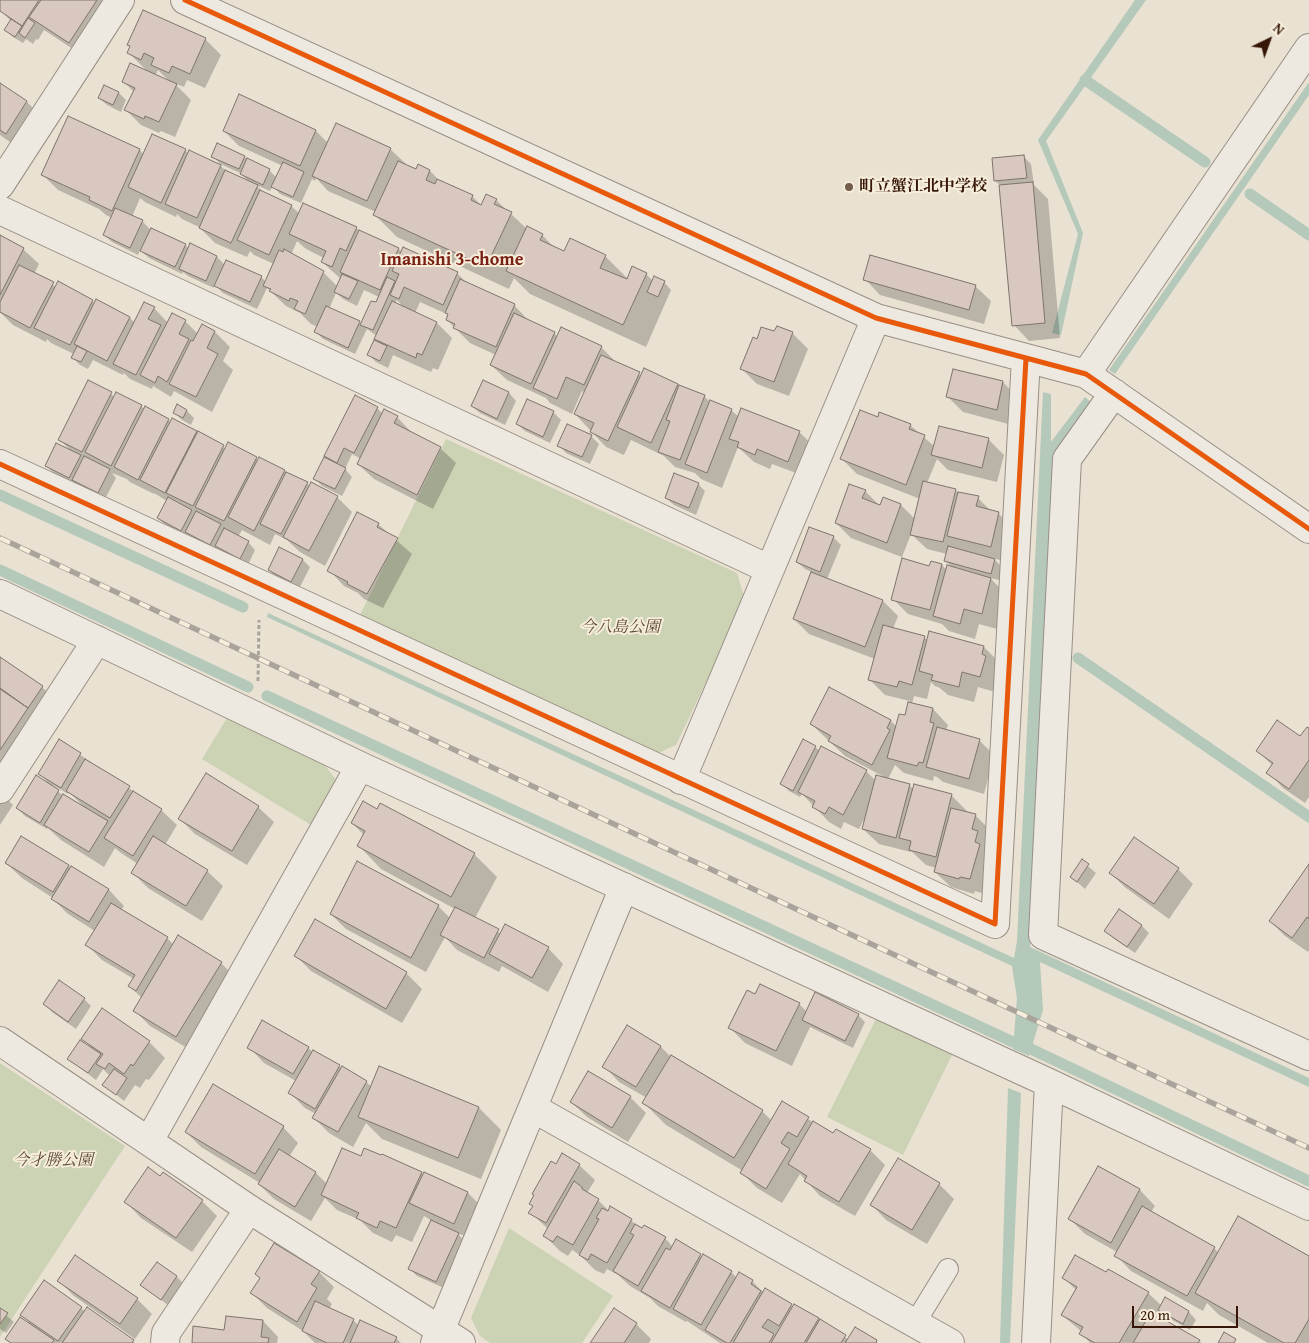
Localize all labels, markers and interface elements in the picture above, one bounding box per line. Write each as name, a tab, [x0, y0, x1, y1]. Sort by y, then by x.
north arrow	[1244, 15, 1294, 65]
text: N	[1269, 18, 1289, 39]
place label: 町立蟹江北中学校	[859, 177, 987, 197]
marker: 町立蟹江北中学校	[843, 181, 855, 193]
district label: Imanishi 3-chome	[380, 249, 524, 271]
park label: 今八島公園	[580, 618, 660, 638]
park label: 今才勝公園	[13, 1151, 93, 1171]
scale bar	[1134, 1296, 1240, 1328]
text: 20 m	[1140, 1304, 1170, 1325]

